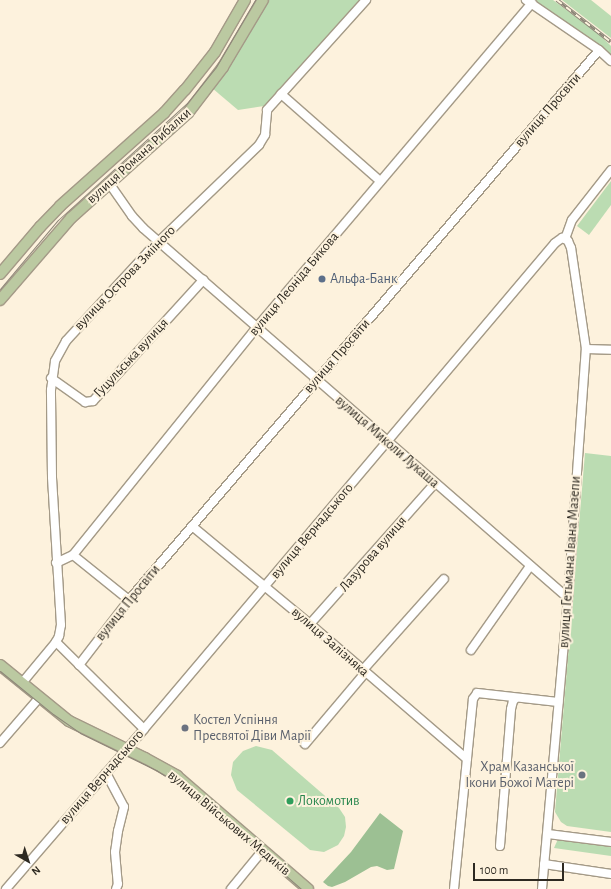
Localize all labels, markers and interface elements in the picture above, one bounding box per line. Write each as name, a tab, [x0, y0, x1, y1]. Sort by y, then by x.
street label: вулиця Просвіти	[511, 69, 585, 151]
street label: вулиця Романа Рибалки	[83, 105, 195, 207]
street label: вулиця Острова Зміїного	[71, 222, 179, 334]
street label: вулиця Леоніда Бикова	[246, 229, 342, 339]
place label: Альфа-Банк	[330, 271, 397, 287]
marker: Альфа-Банк	[317, 274, 327, 284]
street label: Гуцульська вулиця	[90, 315, 172, 401]
street label: вулиця Просвіти	[300, 315, 374, 397]
street label: вулиця Миколи Лукаша	[332, 392, 442, 492]
street label: вулиця Гетьмана Івана Мазепи	[556, 475, 584, 649]
street label: вулиця Вернадського	[267, 480, 357, 582]
street label: Лазурова вулиця	[336, 513, 410, 595]
street label: вулиця Просвіти	[92, 562, 164, 644]
street label: вулиця Залізняка	[288, 604, 372, 680]
place label: Костел Успіння Пресвятої Діви Марії	[193, 712, 311, 744]
marker: Костел Успіння Пресвятої Діви Марії	[180, 723, 190, 733]
street label: вулиця Вернадського	[56, 726, 148, 828]
place label: Храм Казанської Ікони Божої Матері	[465, 759, 574, 792]
street label: вулиця Військових Медиків	[164, 767, 294, 879]
marker: Храм Казанської Ікони Божої Матері	[577, 770, 587, 780]
place label: Локомотив	[298, 793, 360, 809]
marker: Локомотив	[285, 796, 295, 806]
north arrow	[8, 841, 48, 881]
scale bar	[475, 855, 566, 881]
text: N	[29, 864, 42, 877]
text: 100 m	[480, 864, 508, 876]

